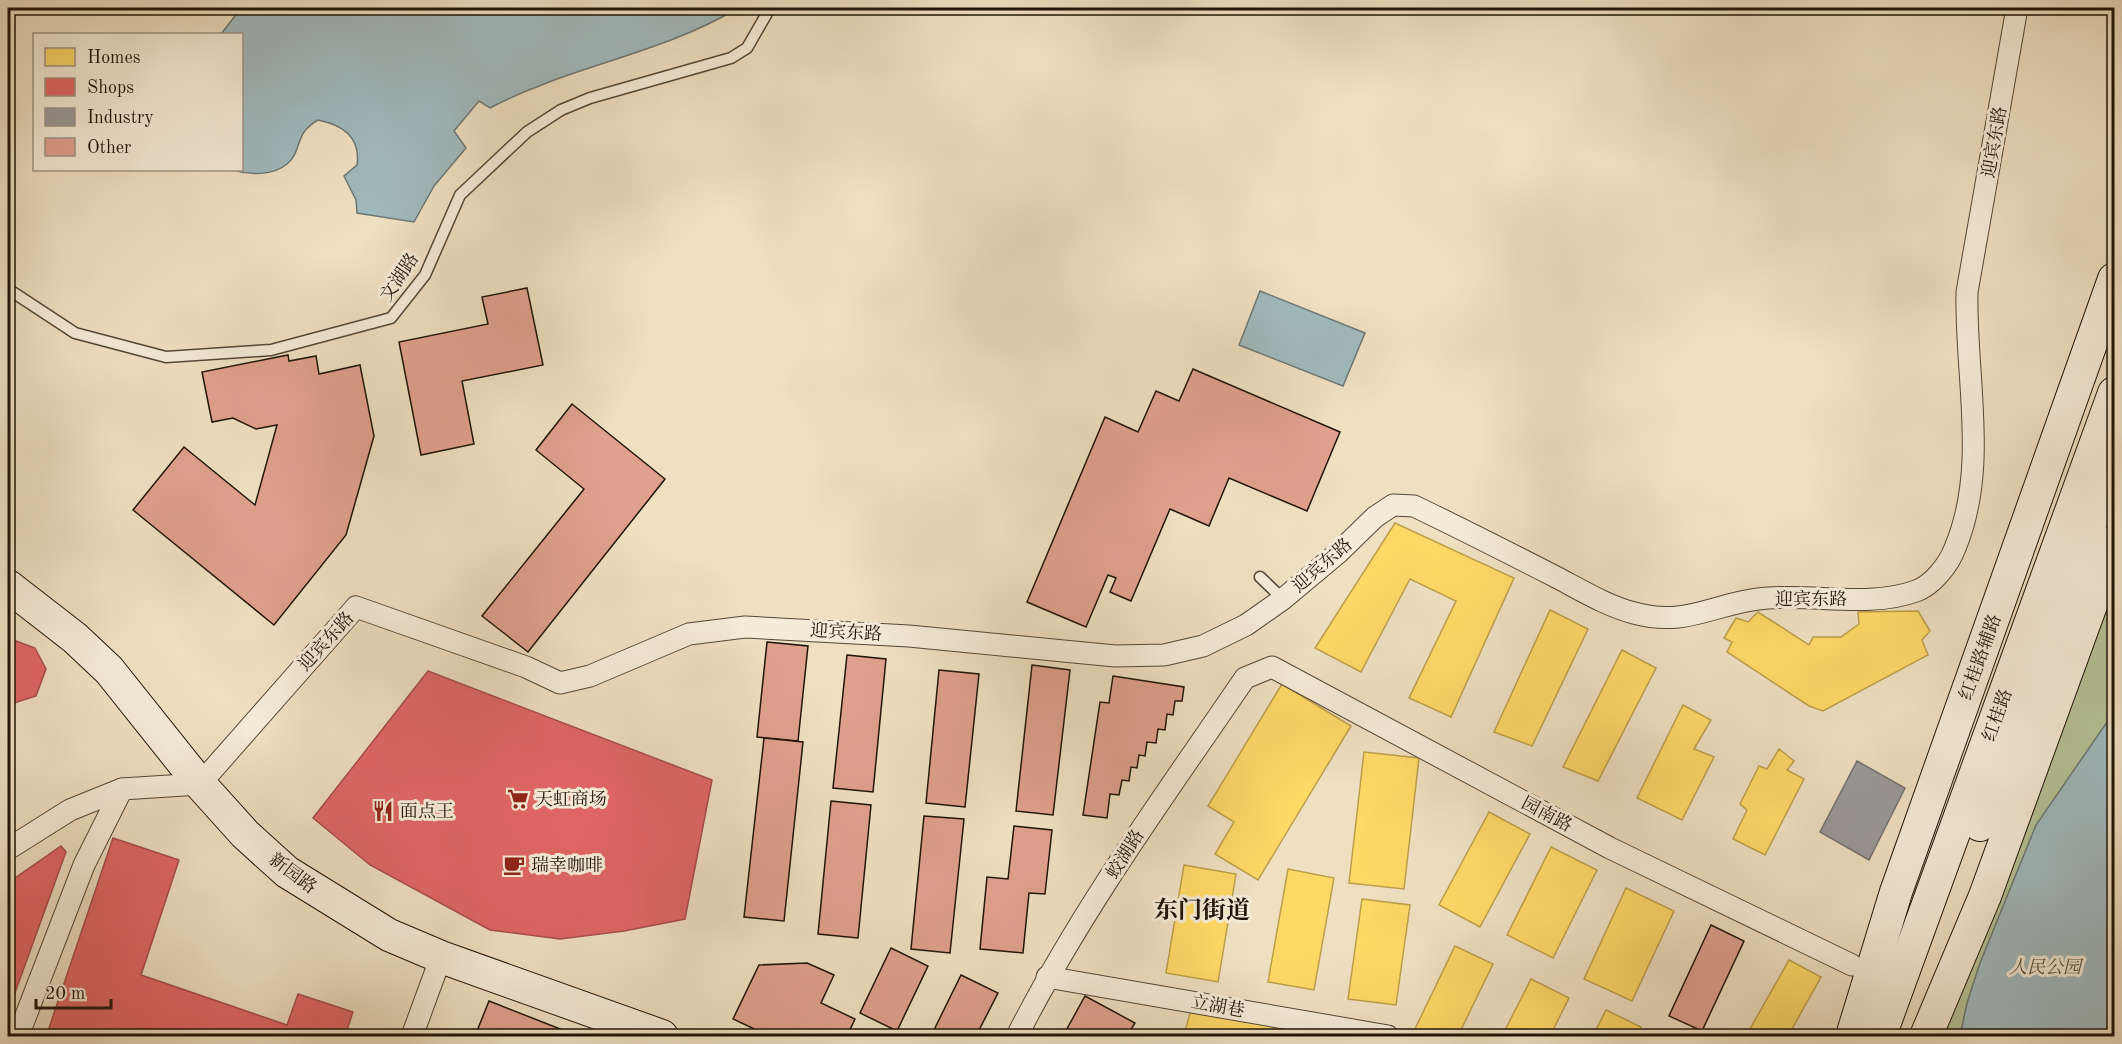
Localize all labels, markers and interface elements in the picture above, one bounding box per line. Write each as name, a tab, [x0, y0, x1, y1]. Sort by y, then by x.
legend	[33, 33, 243, 171]
text: Homes	[87, 49, 141, 67]
text: Shops	[87, 79, 134, 97]
street label: 迎宾东路	[1978, 105, 2010, 179]
text: Industry	[87, 109, 154, 127]
text: Other	[87, 139, 132, 157]
street label: 文湖路	[376, 249, 422, 305]
street label: 迎宾东路	[1288, 534, 1356, 596]
street label: 迎宾东路	[1775, 589, 1847, 609]
street label: 迎宾东路	[294, 608, 358, 674]
street label: 红桂路辅路	[1955, 611, 2005, 703]
street label: 迎宾东路	[810, 620, 882, 644]
street label: 红桂路	[1978, 686, 2016, 744]
supermarket icon: 天虹商场	[506, 787, 530, 811]
place label: 天虹商场	[535, 789, 607, 809]
street label: 园南路	[1518, 792, 1576, 836]
restaurant icon: 面点王	[371, 799, 395, 823]
place label: 面点王	[400, 801, 454, 821]
street label: 蛟湖路	[1102, 826, 1148, 882]
street label: 新园路	[265, 849, 321, 897]
cafe icon: 瑞幸咖啡	[502, 853, 526, 877]
place label: 瑞幸咖啡	[531, 855, 603, 875]
district label: 东门街道	[1154, 897, 1250, 924]
park label: 人民公园	[2009, 958, 2084, 977]
scale bar	[36, 972, 111, 1010]
text: 20 m	[45, 985, 85, 1003]
street label: 立湖巷	[1190, 991, 1246, 1021]

